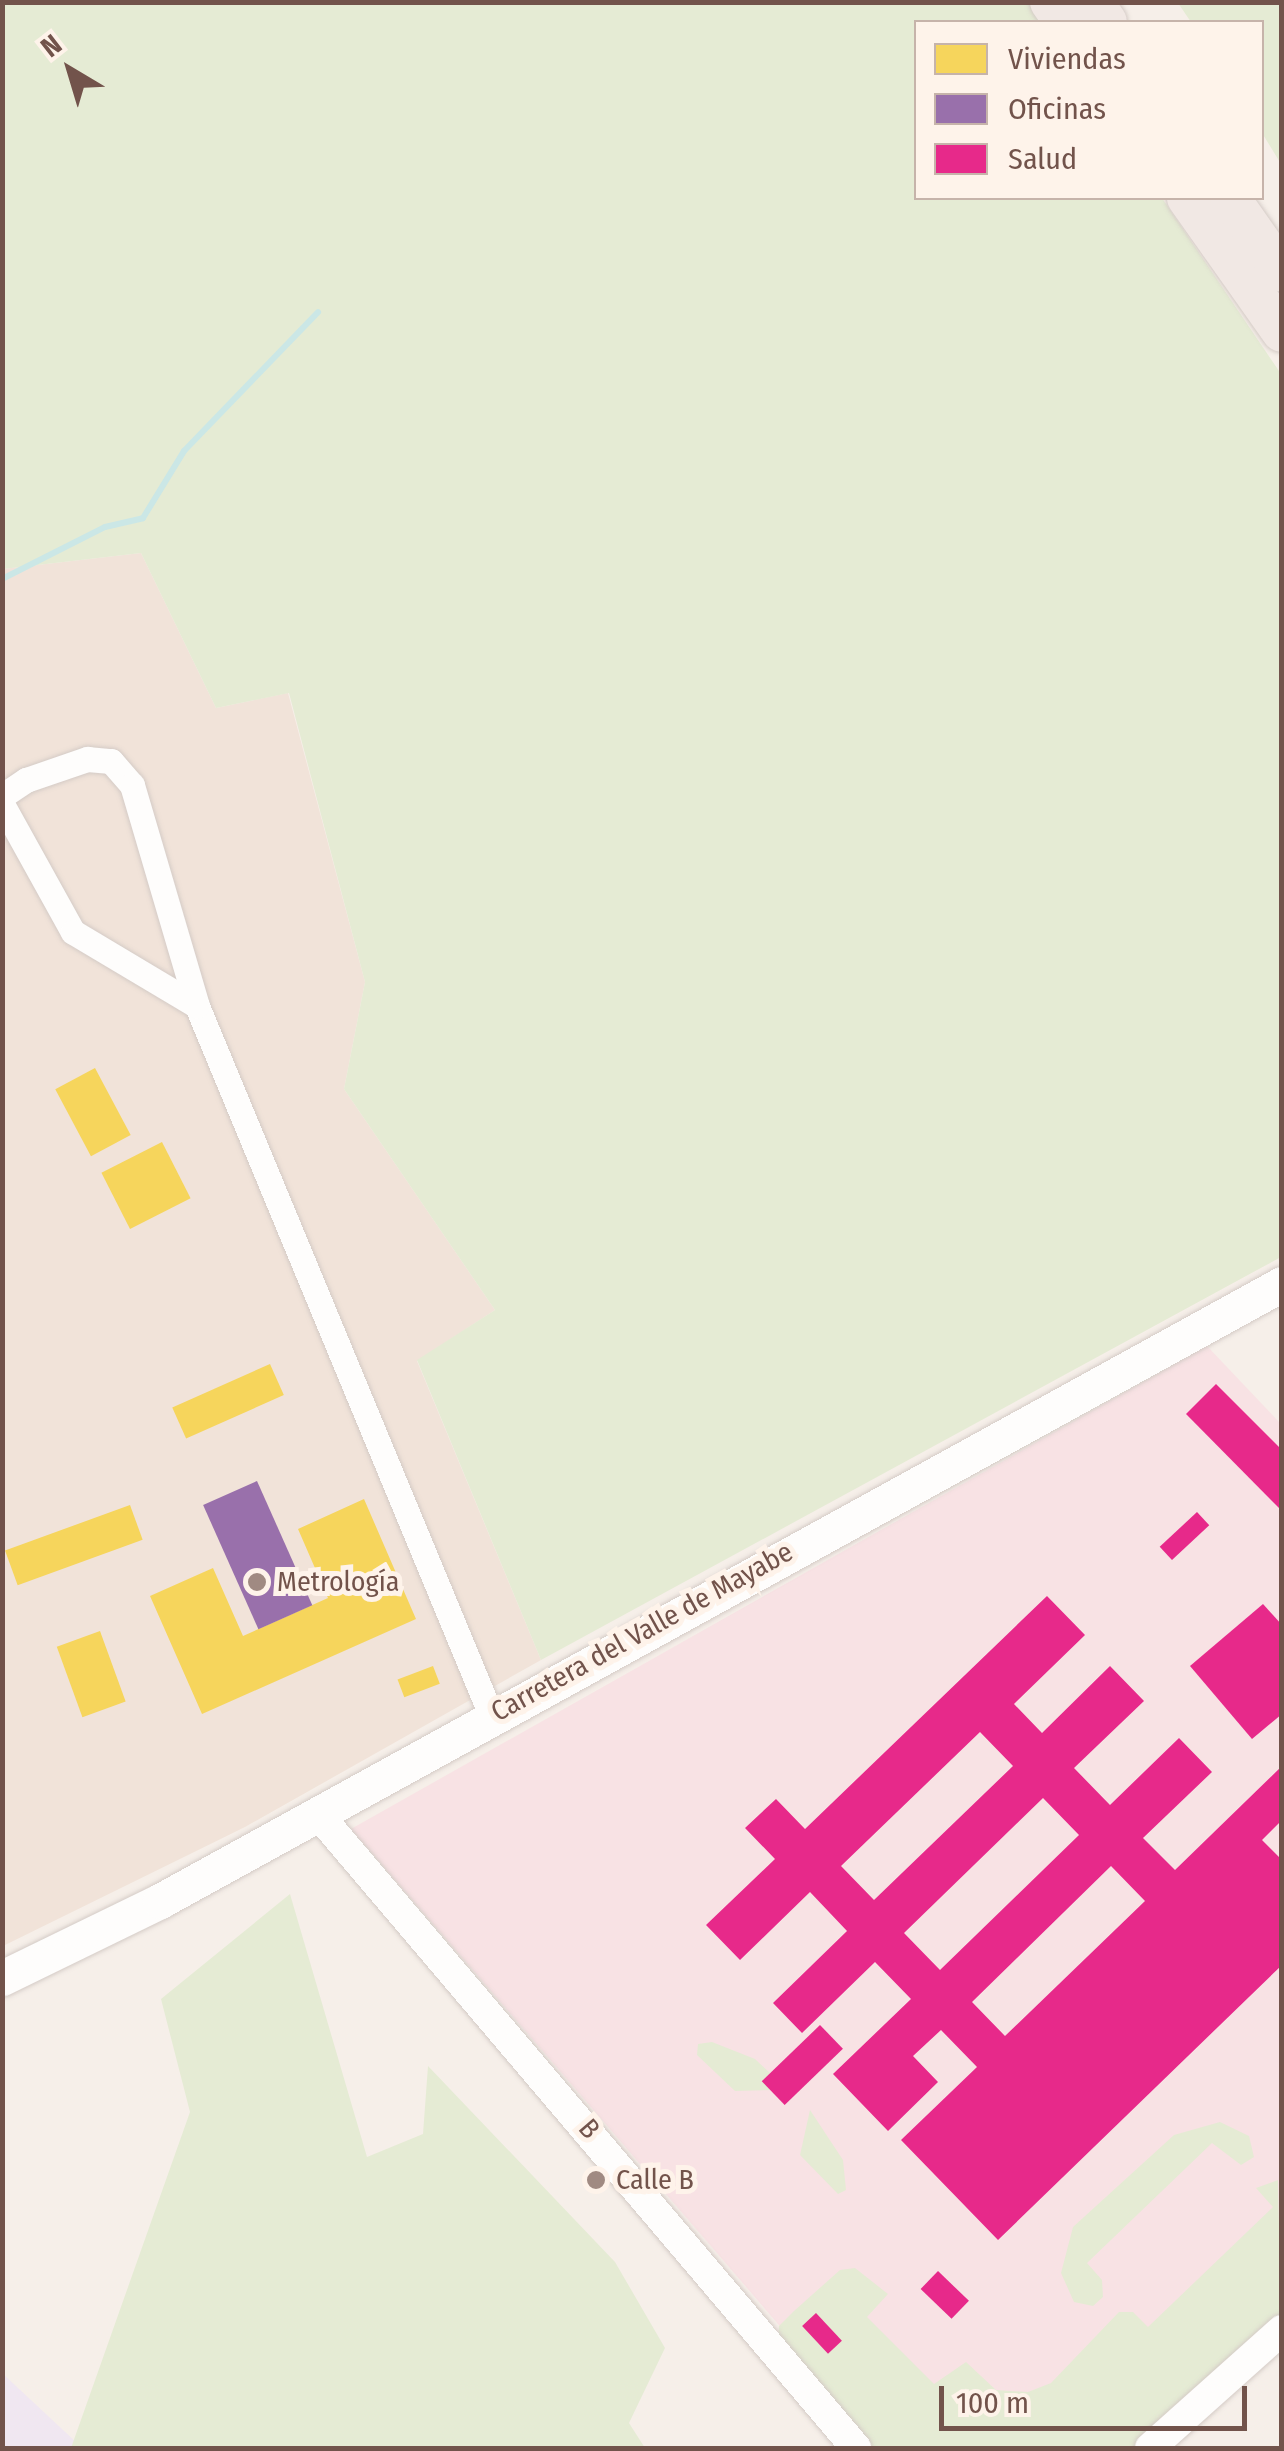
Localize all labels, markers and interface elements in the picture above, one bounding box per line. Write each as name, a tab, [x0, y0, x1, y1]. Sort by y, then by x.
north arrow	[20, 20, 120, 120]
legend	[914, 20, 1264, 200]
text: N	[34, 28, 68, 64]
text: Viviendas	[1008, 41, 1126, 77]
text: Oficinas	[1008, 91, 1106, 127]
text: Salud	[1008, 141, 1077, 177]
street label: Carretera del Valle de Mayabe	[485, 1535, 799, 1729]
place label: Metrología	[277, 1565, 400, 1599]
marker: Metrología	[246, 1571, 268, 1593]
street label: B	[571, 2112, 607, 2146]
place label: Calle B	[616, 2163, 694, 2197]
marker: Calle B	[585, 2169, 607, 2191]
scale bar	[944, 2366, 1252, 2428]
text: 100 m	[956, 2385, 1029, 2421]

